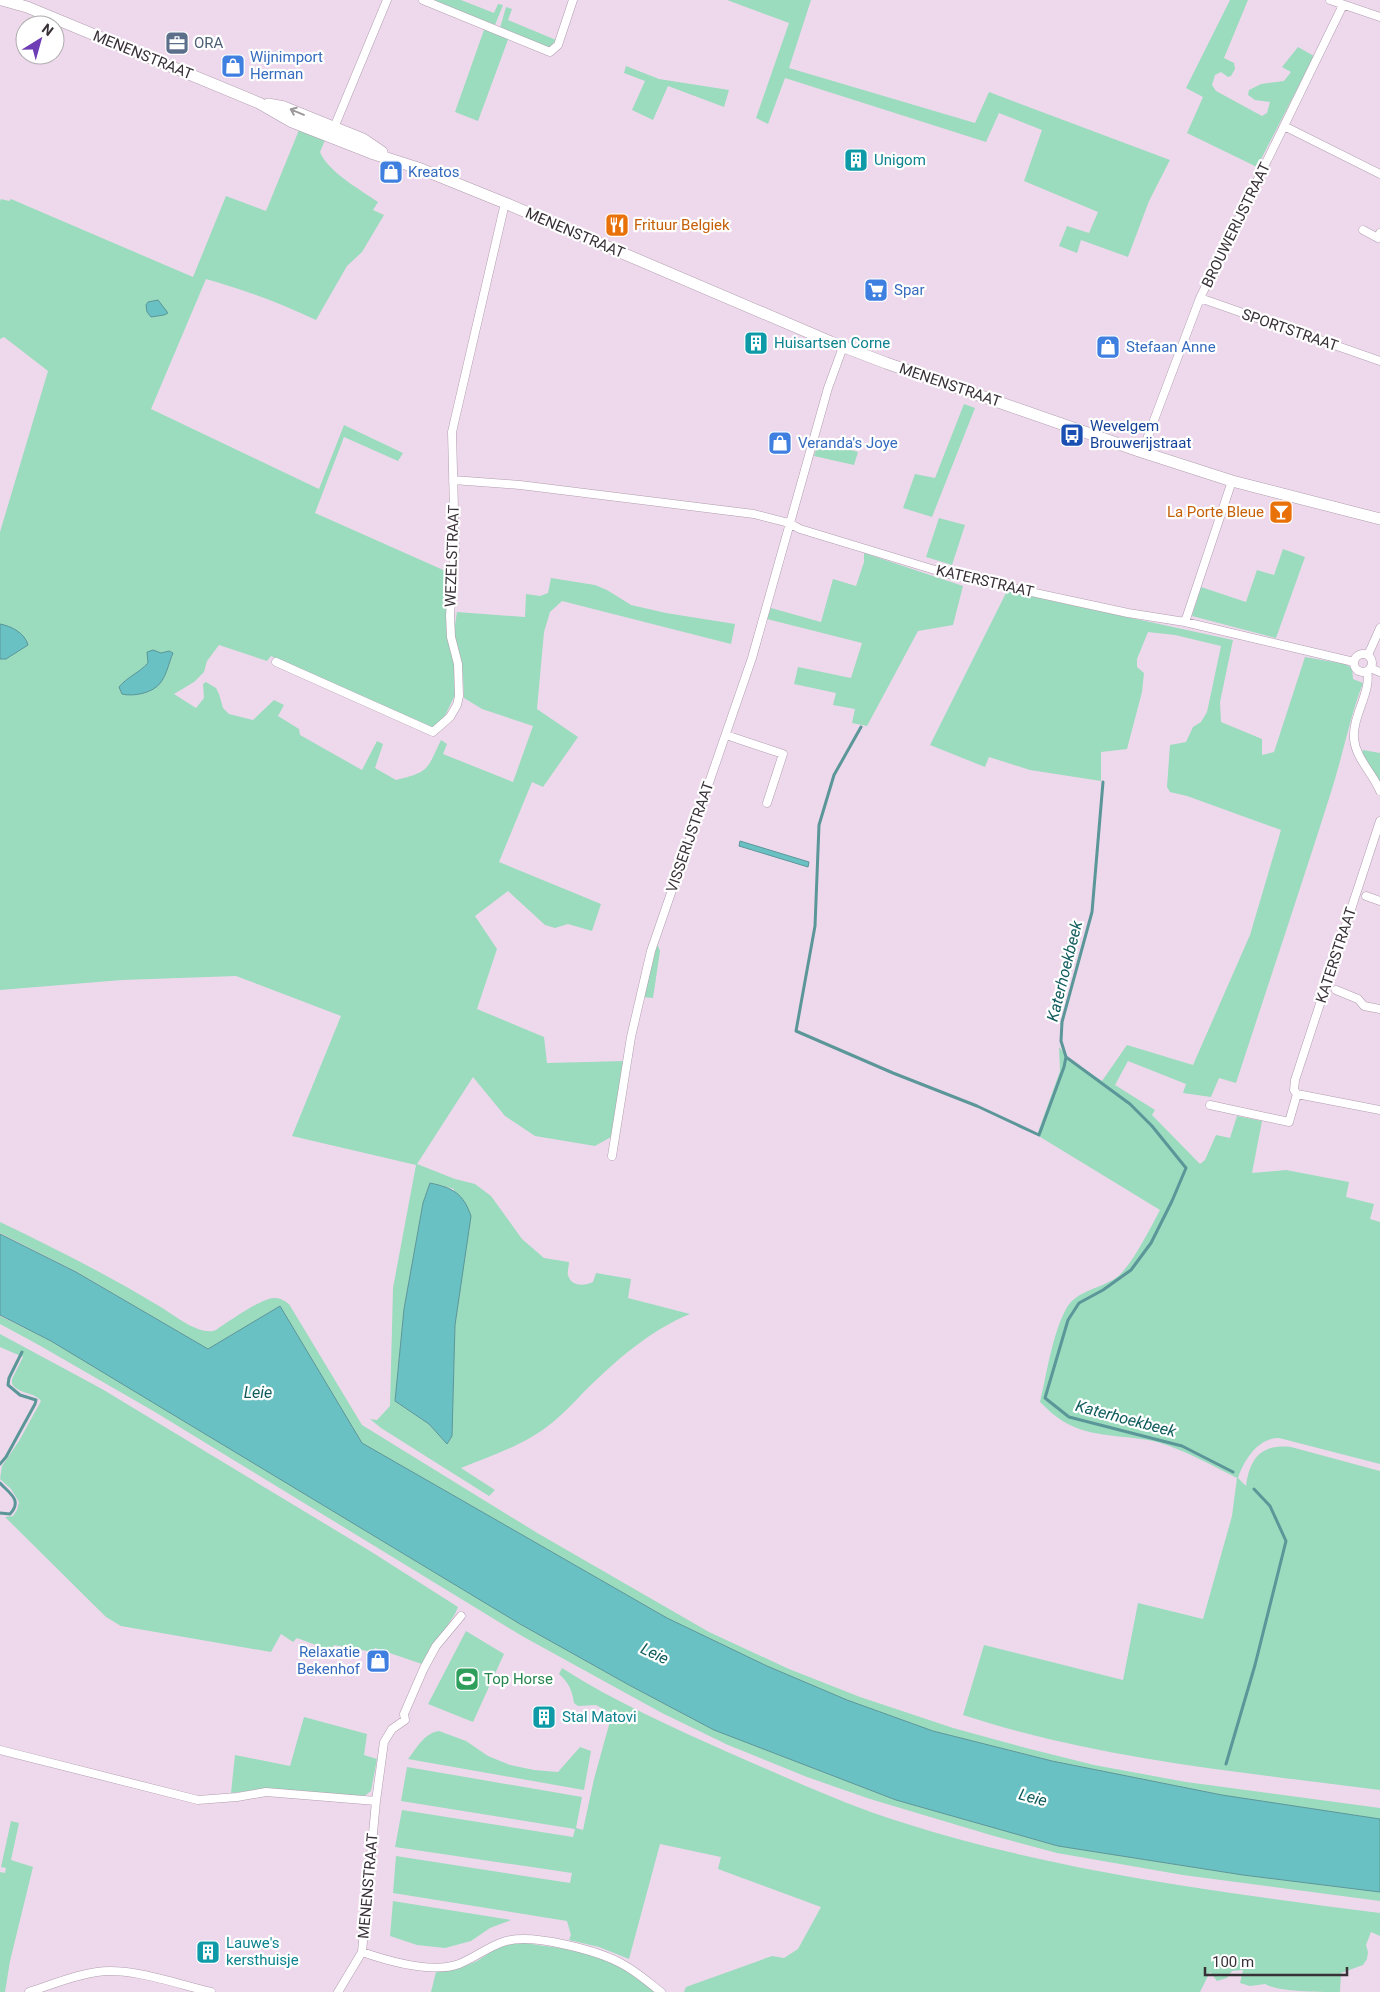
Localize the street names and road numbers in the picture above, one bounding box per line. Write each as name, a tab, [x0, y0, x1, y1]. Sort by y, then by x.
street label: MENENSTRAAT	[90, 27, 196, 83]
street label: BROUWERIJSTRAAT	[1198, 160, 1274, 290]
street label: MENENSTRAAT	[523, 204, 627, 262]
street label: SPORTSTRAAT	[1239, 305, 1341, 355]
street label: MENENSTRAAT	[897, 359, 1003, 411]
street label: WEZELSTRAAT	[441, 505, 463, 607]
street label: KATERSTRAAT	[934, 561, 1036, 601]
street label: VISSERIJSTRAAT	[663, 779, 717, 895]
street label: KATERSTRAAT	[1312, 905, 1360, 1005]
street label: MENENSTRAAT	[354, 1832, 382, 1940]

